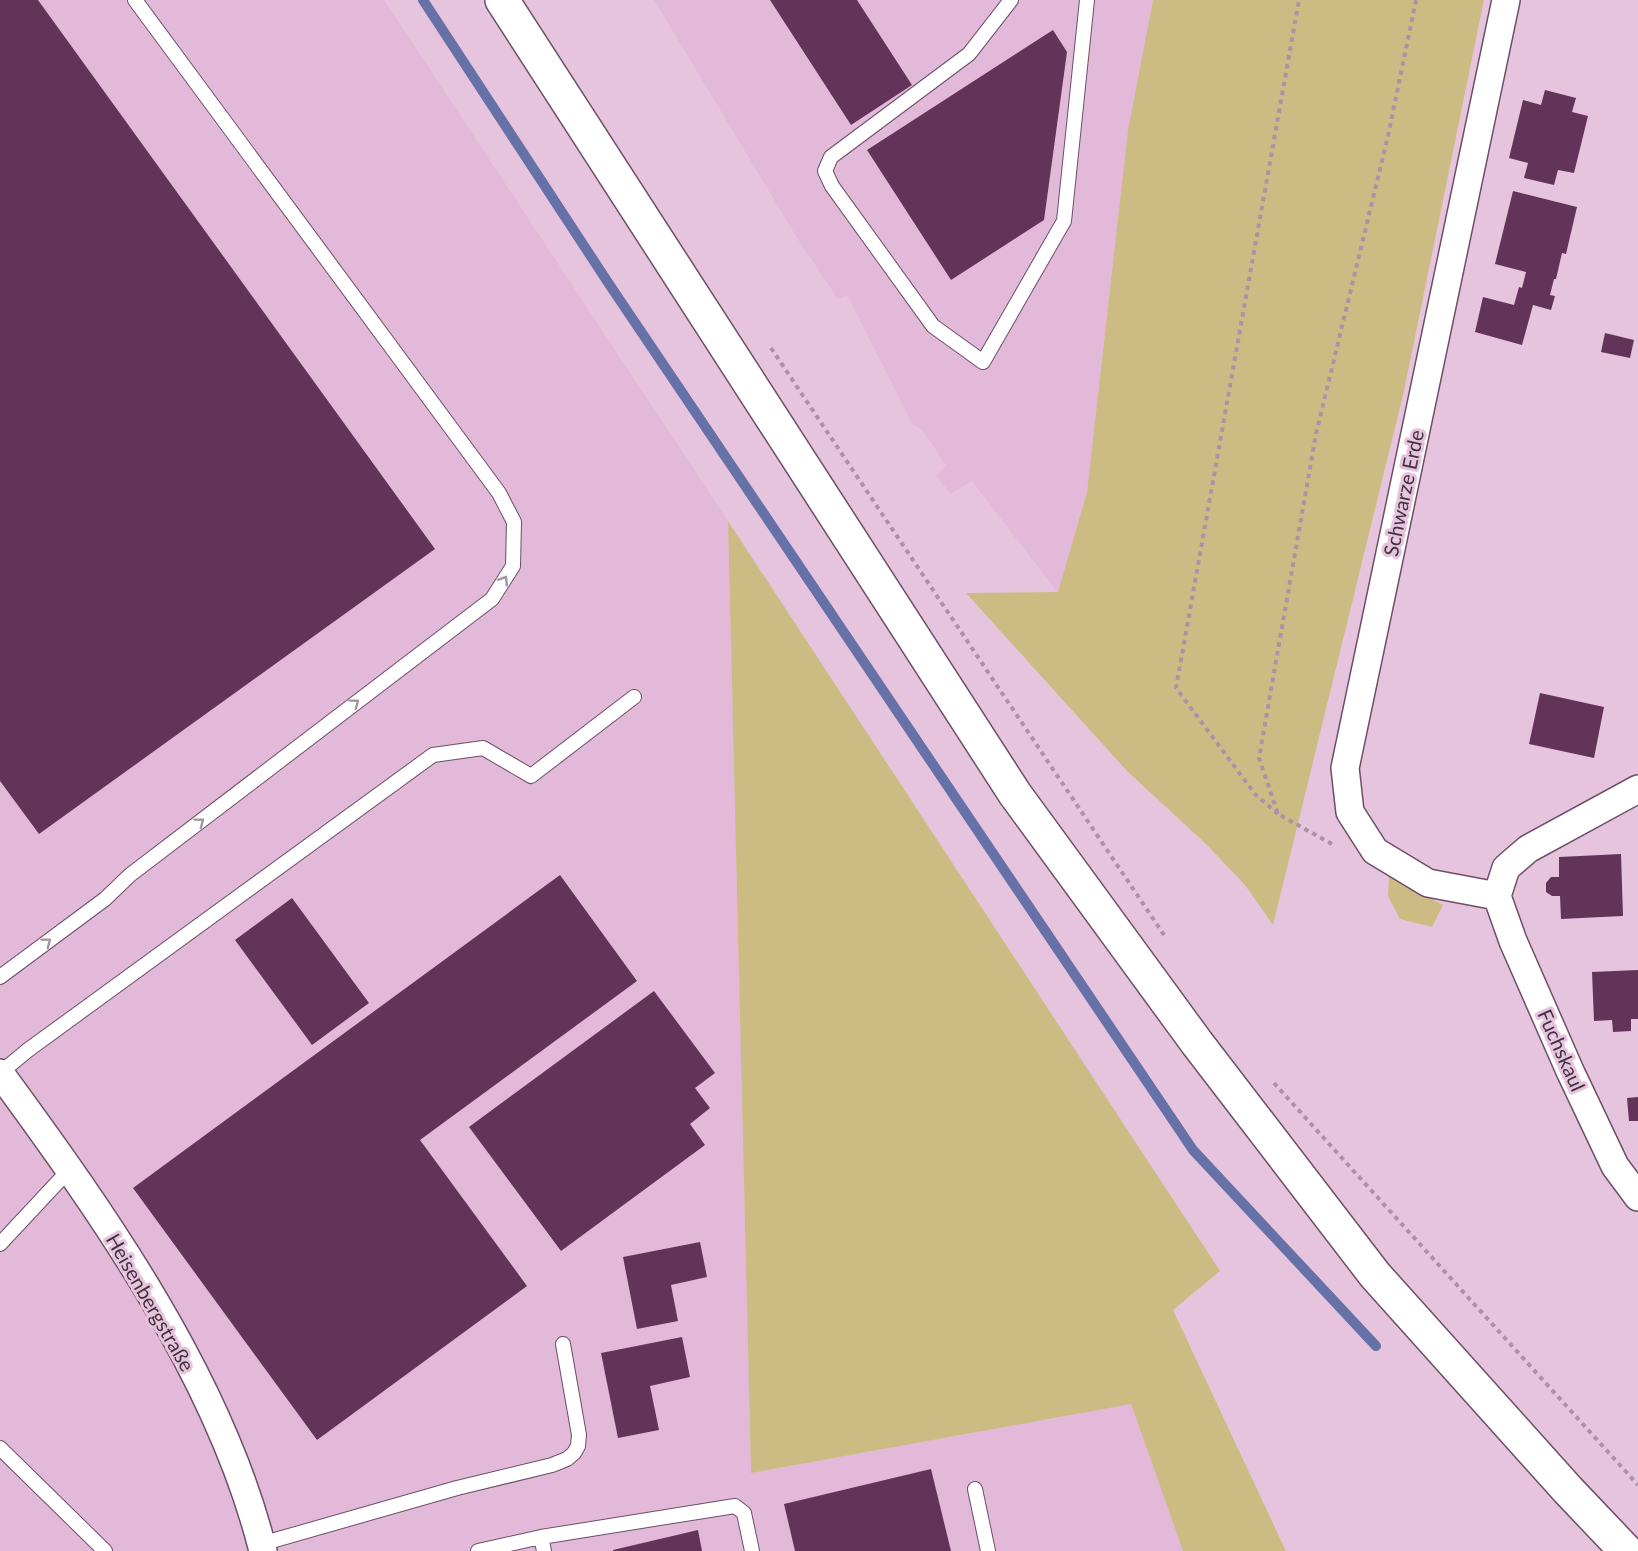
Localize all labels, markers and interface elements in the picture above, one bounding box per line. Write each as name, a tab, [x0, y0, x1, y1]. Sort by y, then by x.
street label: Schwarze Erde	[1378, 428, 1428, 558]
one-way arrow	[497, 576, 509, 586]
one-way arrow	[348, 700, 359, 711]
one-way arrow	[193, 818, 204, 829]
one-way arrow	[40, 938, 51, 949]
street label: Fuchskaul	[1533, 1005, 1591, 1095]
street label: Heisenbergstraße	[102, 1229, 200, 1375]

